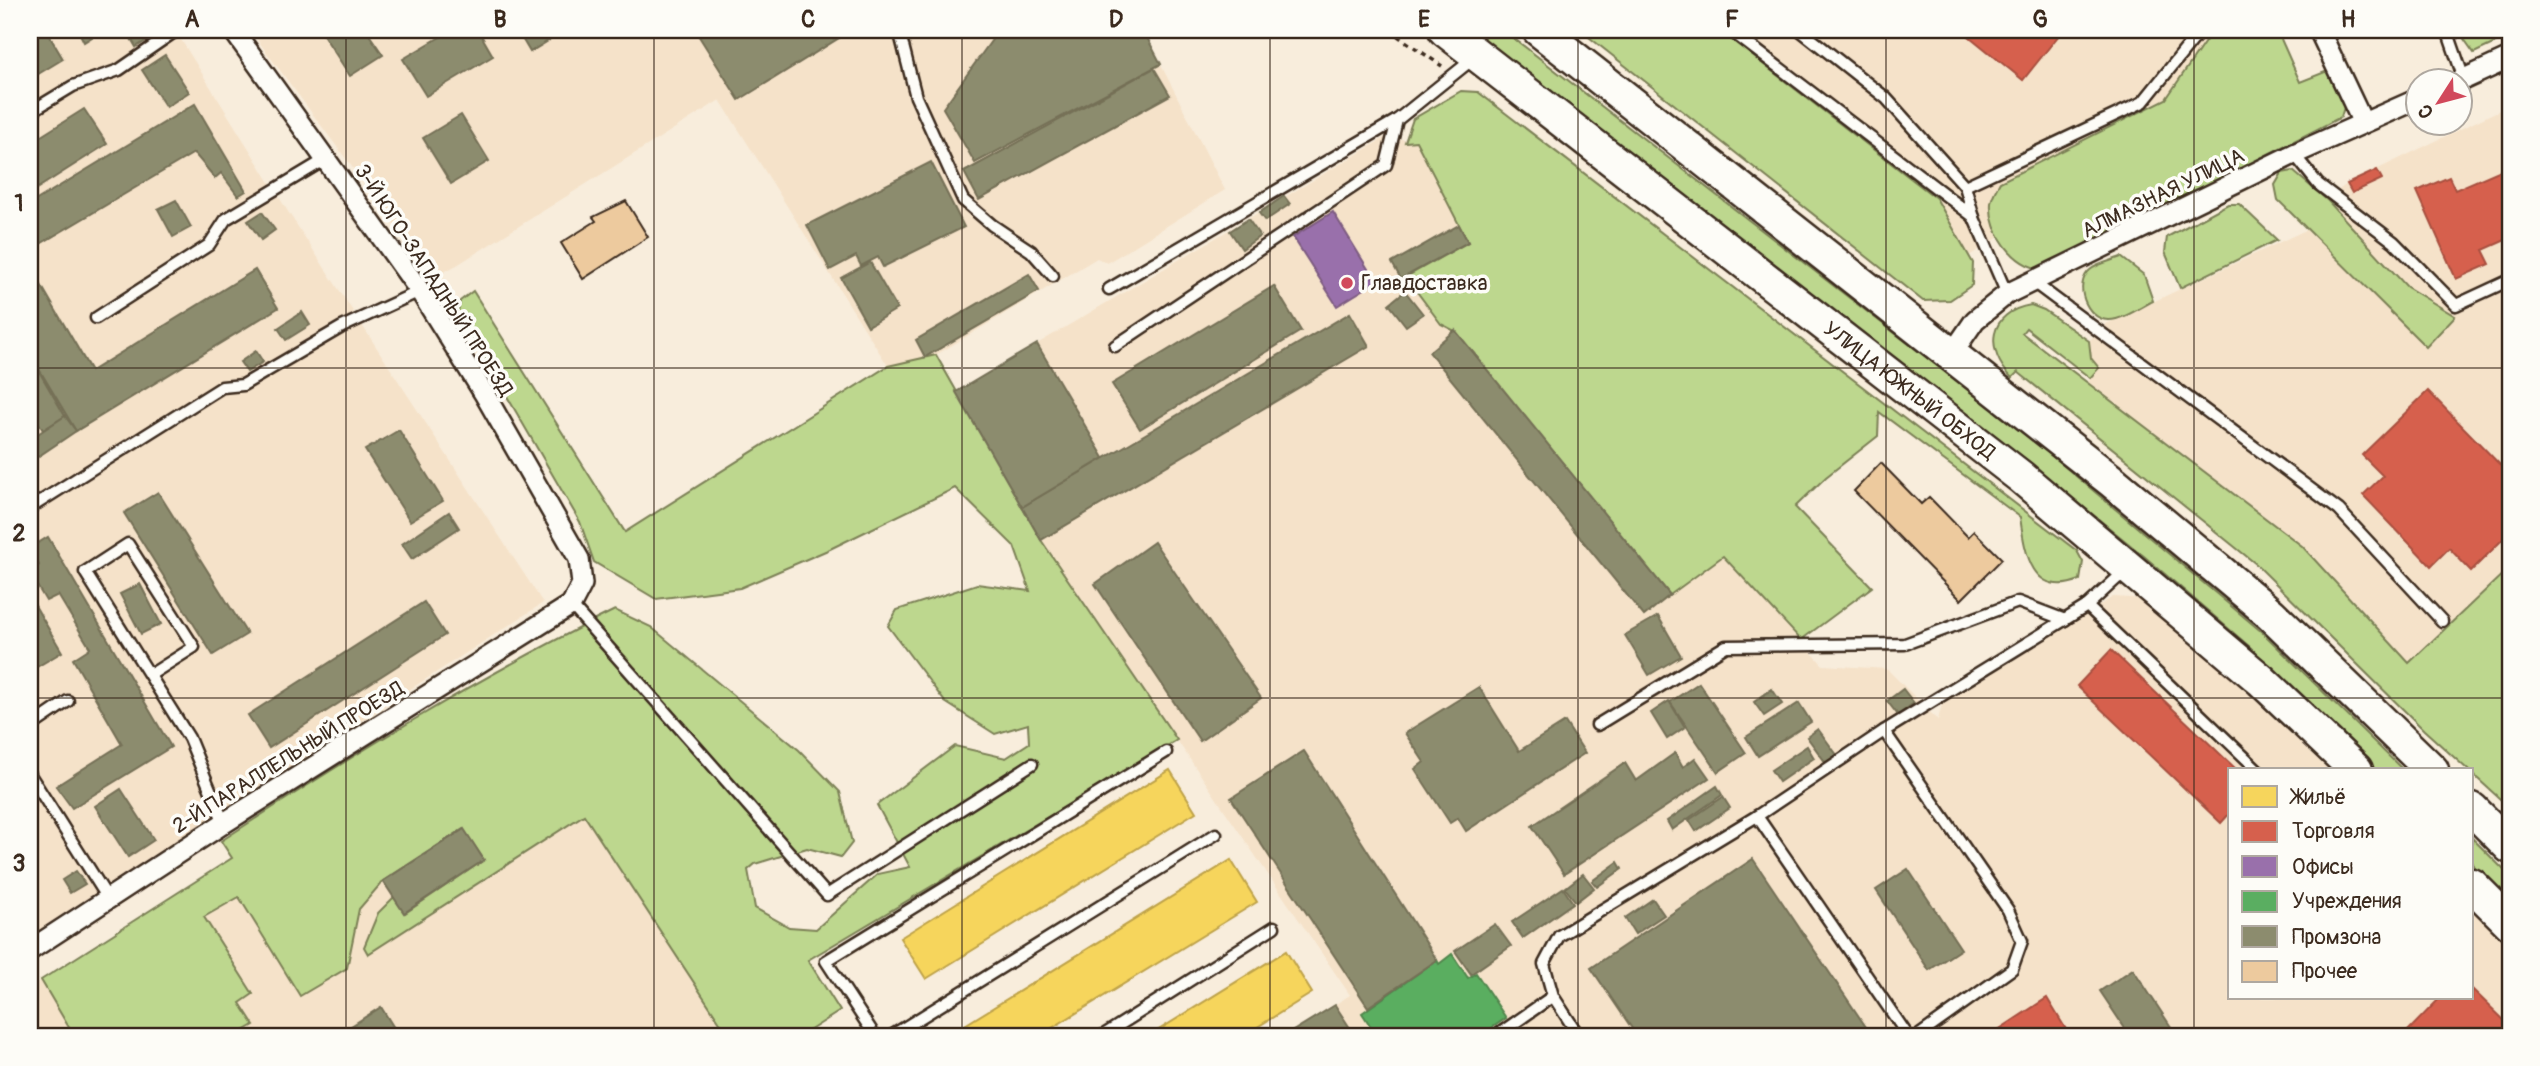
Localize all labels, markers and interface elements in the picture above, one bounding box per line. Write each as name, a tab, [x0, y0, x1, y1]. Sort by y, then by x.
text: A	[185, 5, 200, 34]
text: B	[493, 5, 507, 34]
text: C	[801, 5, 815, 34]
text: D	[1109, 5, 1123, 34]
text: E	[1418, 5, 1430, 34]
text: F	[1725, 5, 1739, 34]
text: G	[2032, 5, 2048, 34]
text: H	[2341, 5, 2355, 34]
north arrow	[2404, 66, 2474, 136]
text: С	[2413, 99, 2439, 123]
street label: АЛМАЗНАЯ УЛИЦА	[2078, 142, 2249, 245]
street label: 3-Й ЮГО-ЗАПАДНЫЙ ПРОЕЗД	[348, 159, 519, 402]
text: 1	[15, 189, 24, 218]
place label: Главдоставка	[1361, 270, 1488, 297]
marker: Главдоставка	[1339, 275, 1355, 291]
street label: УЛИЦА ЮЖНЫЙ ОБХОД	[1818, 316, 2001, 466]
text: 2	[13, 519, 26, 548]
street label: 2-Й ПАРАЛЛЕЛЬНЫЙ ПРОЕЗД	[168, 675, 409, 840]
legend	[2228, 768, 2474, 1000]
text: Жильё	[2289, 784, 2346, 811]
text: Торговля	[2292, 818, 2375, 845]
text: 3	[13, 849, 25, 878]
text: Офисы	[2292, 854, 2354, 881]
text: Учреждения	[2292, 888, 2402, 915]
text: Промзона	[2292, 924, 2381, 951]
text: Прочее	[2292, 958, 2358, 985]

